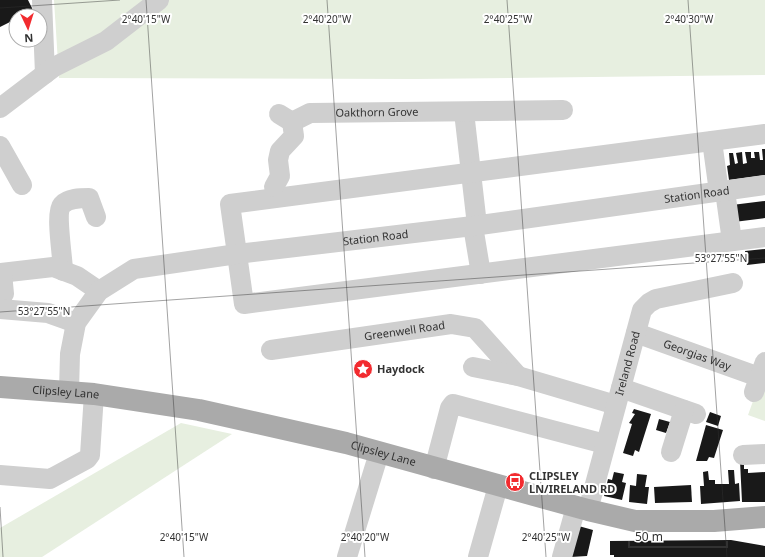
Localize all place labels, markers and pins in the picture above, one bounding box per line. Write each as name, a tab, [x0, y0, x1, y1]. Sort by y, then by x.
place icon: Haydock	[352, 358, 374, 380]
place label: Haydock	[377, 361, 425, 376]
place label: CLIPSLEY LN/IRELAND RD	[529, 468, 615, 496]
bus stop icon: CLIPSLEY LN/IRELAND RD	[504, 471, 526, 493]

